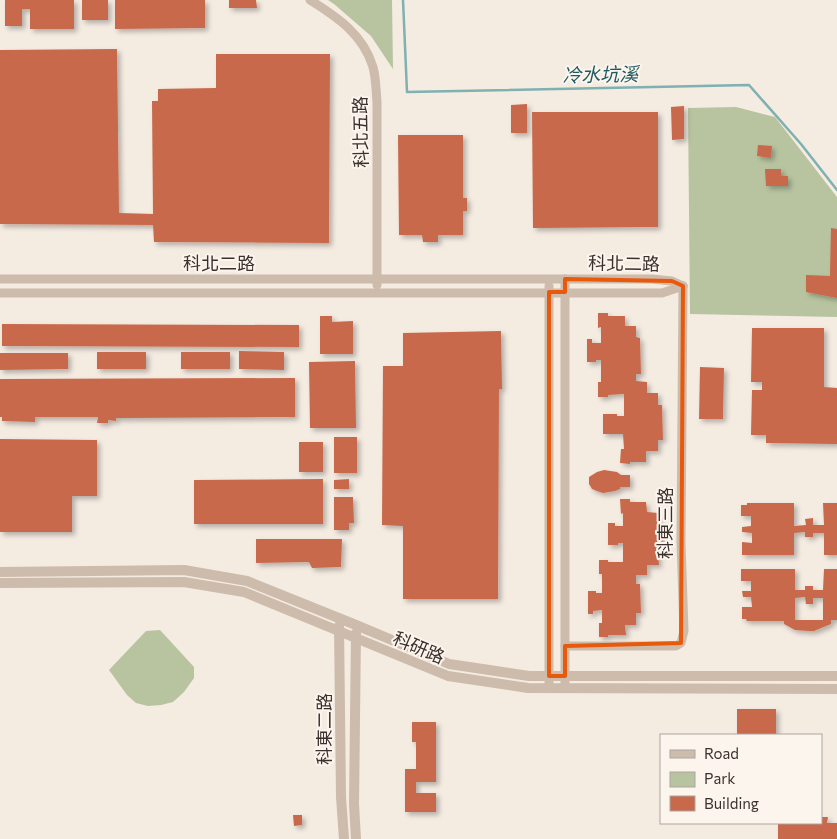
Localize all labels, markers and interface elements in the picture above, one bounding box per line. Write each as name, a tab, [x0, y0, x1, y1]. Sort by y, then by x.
water label: 冷水坑溪	[562, 62, 641, 86]
street label: 科北五路	[348, 96, 372, 168]
street label: 科北二路	[588, 251, 660, 275]
street label: 科北二路	[183, 252, 255, 274]
street label: 科東三路	[654, 487, 676, 559]
street label: 科研路	[390, 626, 448, 668]
street label: 科東二路	[313, 693, 335, 765]
legend	[660, 734, 822, 824]
text: Road	[704, 744, 739, 762]
text: Park	[704, 769, 735, 787]
text: Building	[704, 794, 759, 812]

